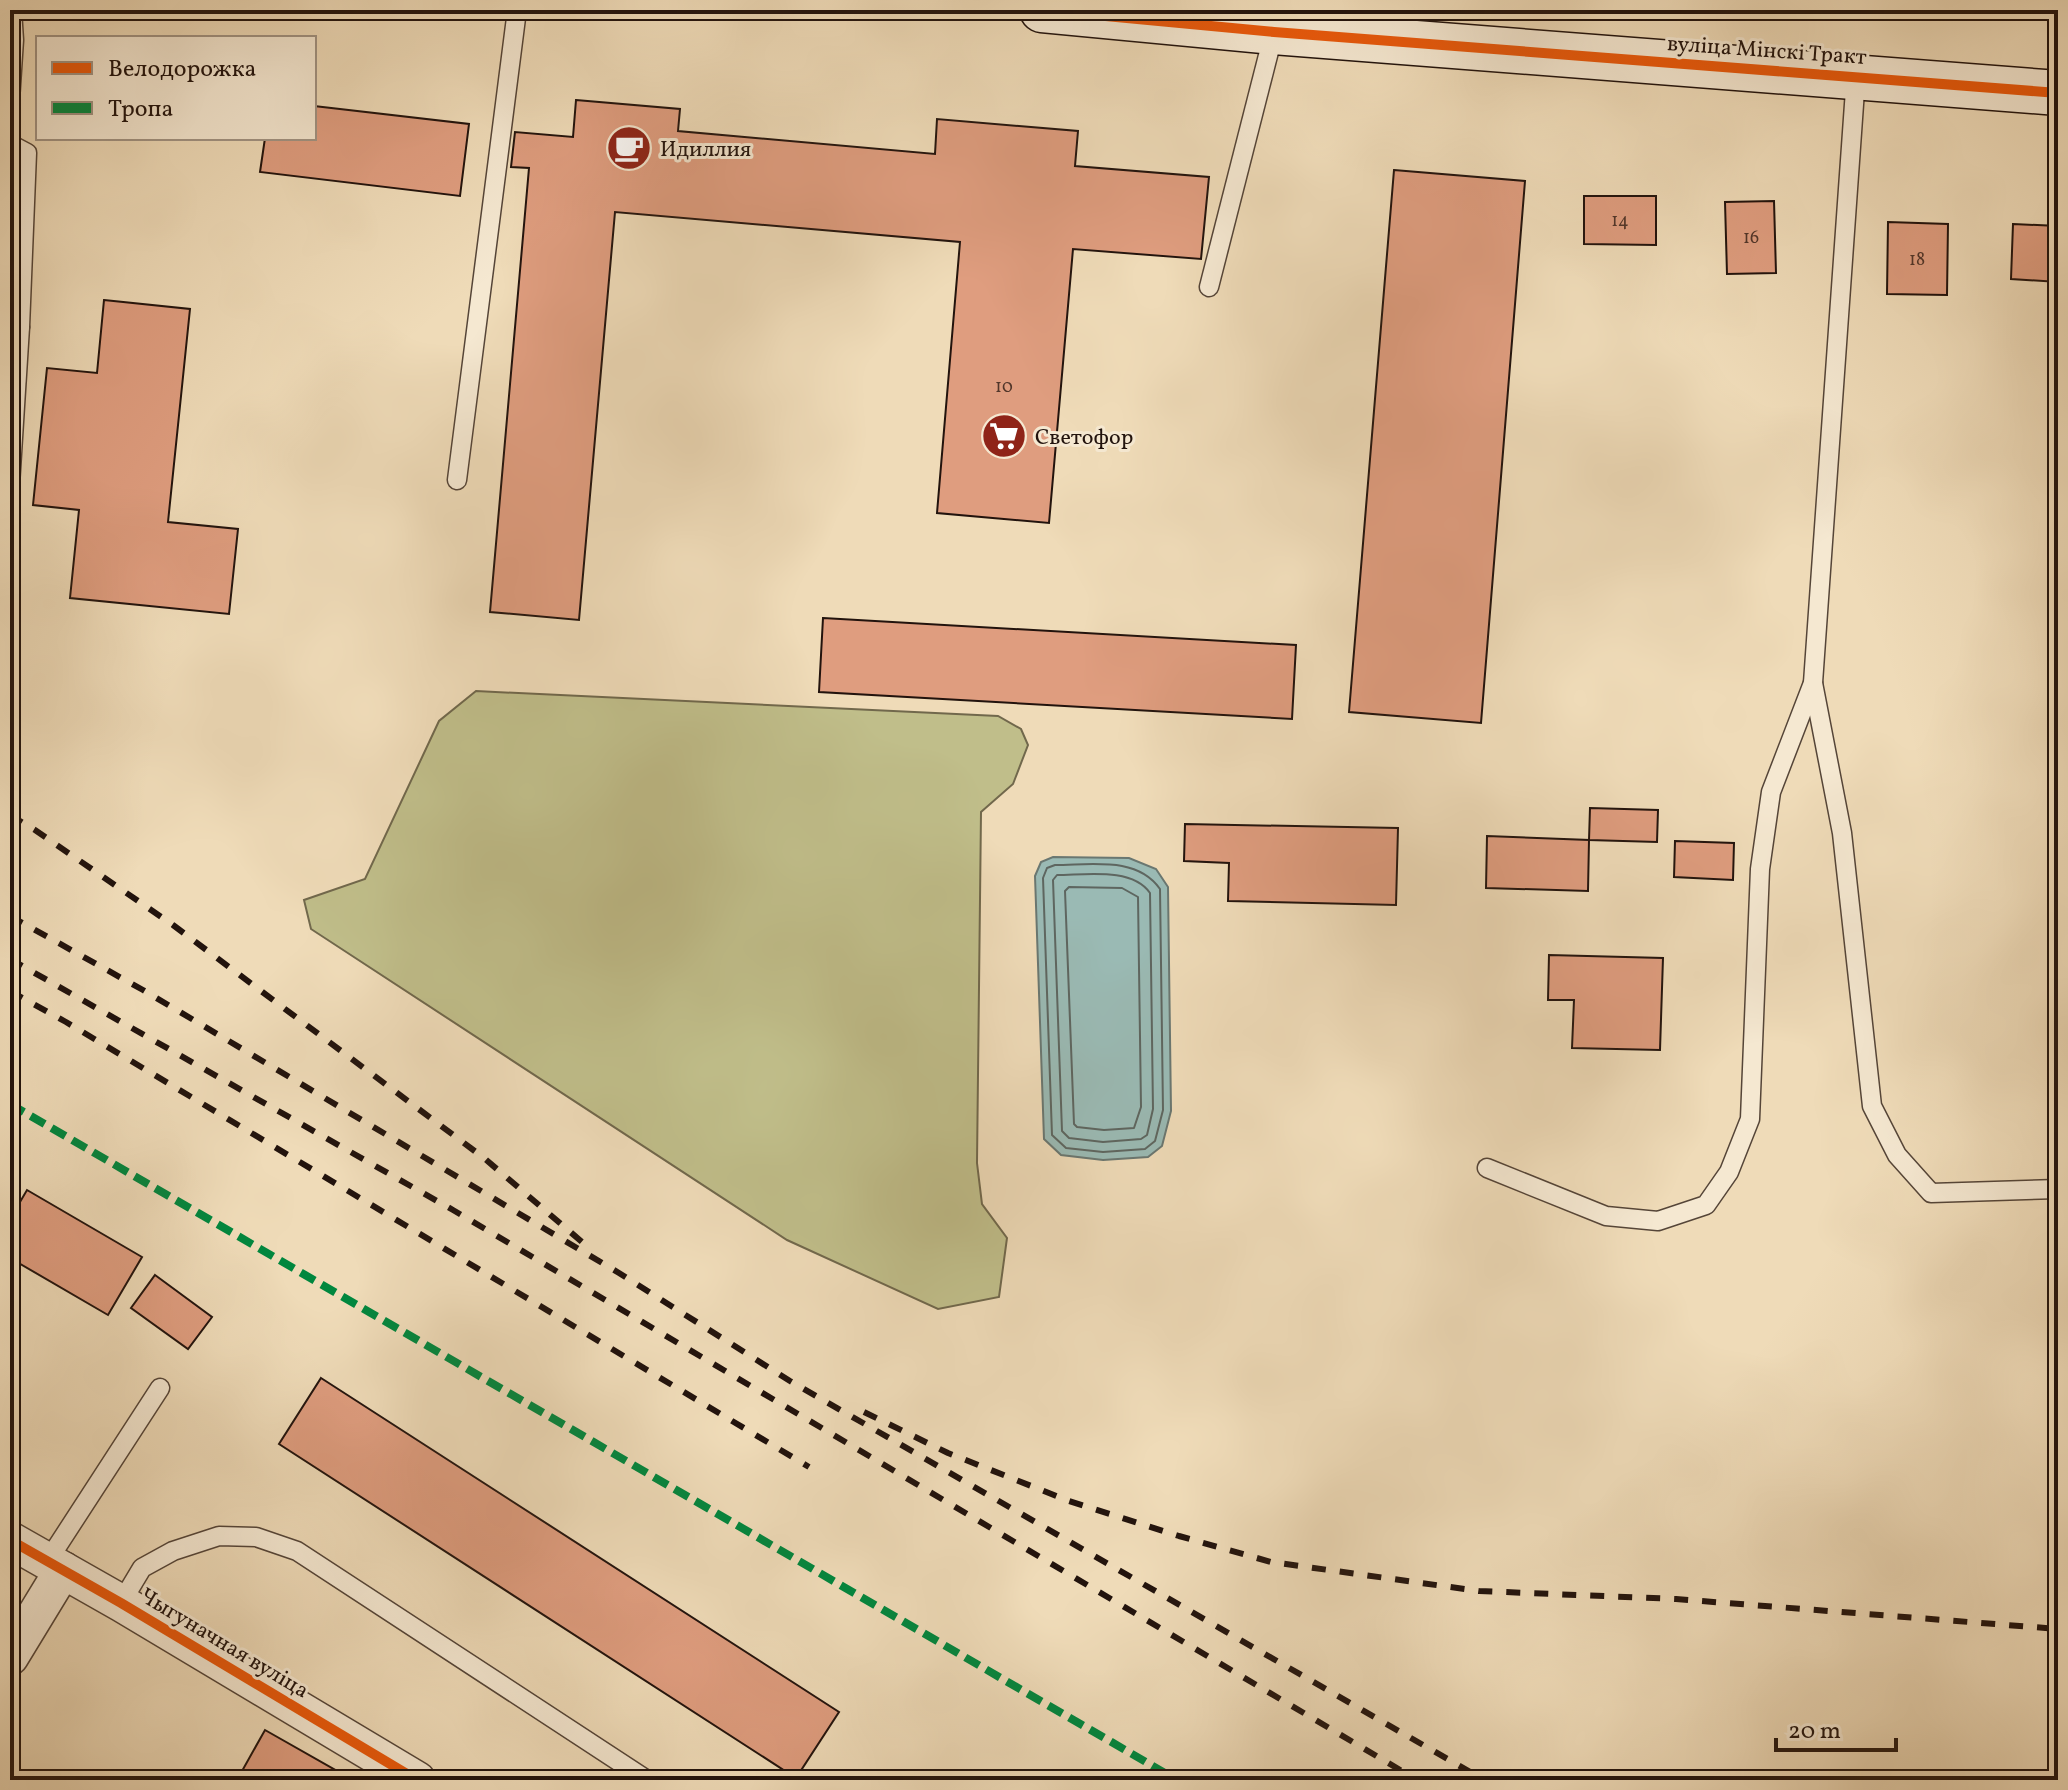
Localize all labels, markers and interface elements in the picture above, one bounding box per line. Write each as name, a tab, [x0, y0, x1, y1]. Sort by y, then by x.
street label: вуліца Мінскі Тракт	[1666, 29, 1868, 74]
legend	[36, 36, 316, 140]
text: Велодорожка	[108, 53, 256, 87]
text: Тропа	[108, 93, 174, 127]
cafe icon: Идиллия	[605, 124, 653, 172]
place label: Идиллия	[660, 135, 751, 166]
house number: 14	[1611, 209, 1629, 234]
house number: 16	[1743, 226, 1759, 251]
house number: 18	[1909, 248, 1925, 273]
house number: 10	[995, 375, 1013, 400]
supermarket icon: Светофор	[980, 412, 1028, 460]
place label: Светофор	[1035, 423, 1133, 454]
street label: Чыгуначная вуліца	[133, 1581, 314, 1707]
scale bar	[1776, 1702, 1896, 1752]
text: 20 m	[1788, 1715, 1841, 1749]

